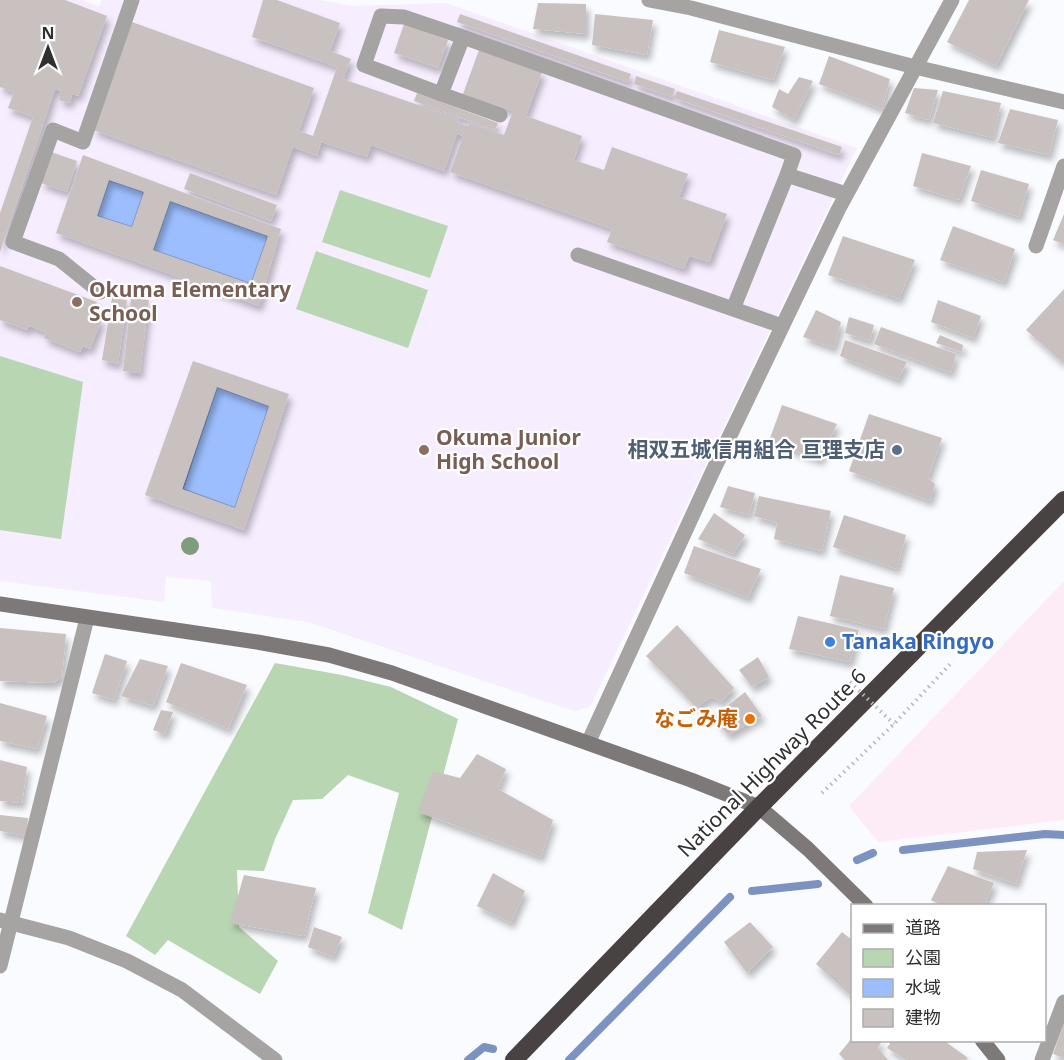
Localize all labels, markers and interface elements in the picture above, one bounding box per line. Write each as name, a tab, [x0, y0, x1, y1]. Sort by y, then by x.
north arrow	[18, 18, 78, 78]
text: N	[41, 22, 55, 44]
place label: Okuma Elementary School	[89, 275, 291, 327]
marker: Okuma Elementary School	[70, 295, 84, 309]
place label: Okuma Junior High School	[436, 423, 581, 475]
place label: 相双五城信用組合 亘理支店	[628, 435, 885, 463]
marker: Okuma Junior High School	[417, 443, 431, 457]
marker: 相双五城信用組合 亘理支店	[890, 443, 904, 457]
place label: Tanaka Ringyo	[842, 627, 994, 655]
marker: Tanaka Ringyo	[823, 635, 837, 649]
street label: National Highway Route 6	[671, 662, 872, 863]
place label: なごみ庵	[654, 704, 738, 732]
marker: なごみ庵	[743, 712, 757, 726]
legend	[851, 904, 1046, 1042]
text: 道路	[905, 915, 941, 939]
text: 公園	[905, 945, 941, 969]
text: 水域	[905, 975, 941, 999]
text: 建物	[905, 1005, 941, 1029]

